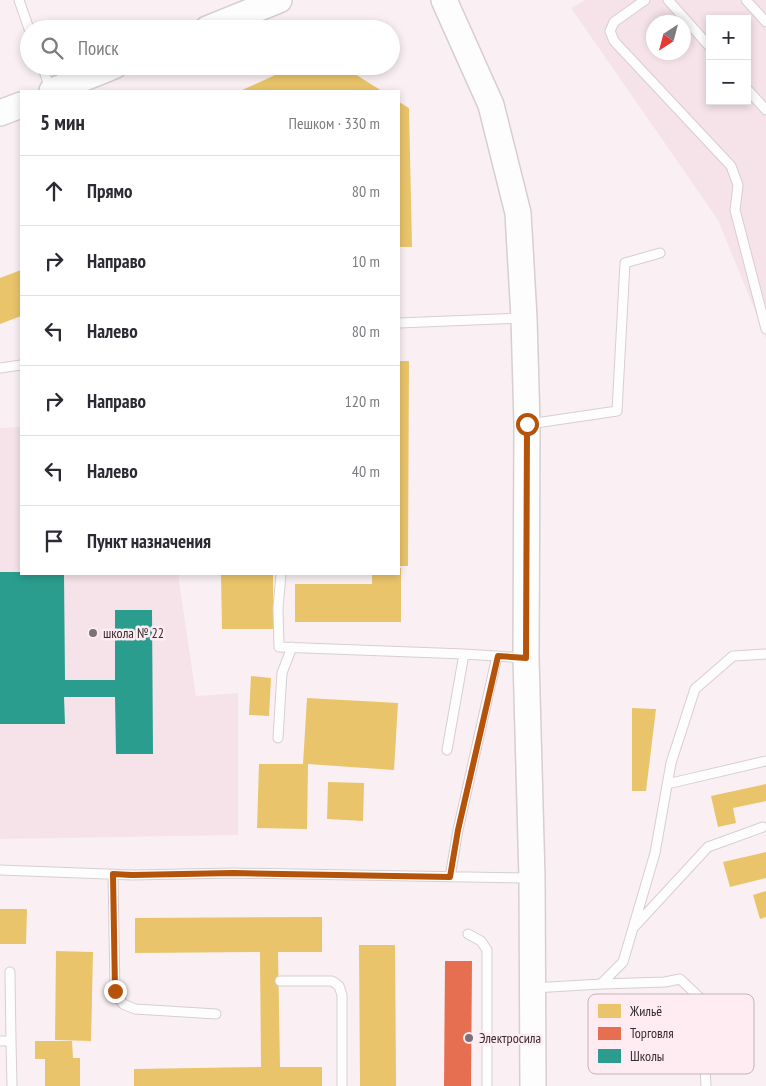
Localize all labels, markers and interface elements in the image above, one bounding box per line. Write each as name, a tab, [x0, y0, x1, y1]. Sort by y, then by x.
north arrow	[646, 15, 691, 60]
map controls	[706, 15, 751, 105]
button: +	[706, 15, 751, 60]
search box	[20, 20, 400, 75]
icon: search	[38, 34, 66, 62]
text: Поиск	[78, 36, 119, 60]
button: −	[706, 60, 751, 105]
text: 5 мин	[40, 109, 85, 136]
text: Пешком · 330 m	[289, 113, 380, 133]
icon: ahead	[40, 177, 68, 205]
text: Прямо	[87, 179, 132, 203]
text: 80 m	[352, 181, 380, 201]
icon: right	[40, 247, 68, 275]
text: Направо	[87, 249, 146, 273]
text: 10 m	[352, 251, 380, 271]
icon: left	[40, 317, 68, 345]
text: Налево	[87, 319, 138, 343]
text: 80 m	[352, 321, 380, 341]
icon: right	[40, 387, 68, 415]
text: Направо	[87, 389, 146, 413]
text: 120 m	[345, 391, 380, 411]
route start	[516, 413, 539, 436]
icon: left	[40, 457, 68, 485]
text: Налево	[87, 459, 138, 483]
text: 40 m	[352, 461, 380, 481]
icon: arrive	[40, 527, 68, 555]
text: Пункт назначения	[87, 529, 211, 553]
place label: школа № 22	[103, 624, 164, 642]
marker: школа № 22	[87, 627, 99, 639]
route end	[104, 980, 127, 1003]
legend	[588, 994, 754, 1074]
text: Жильё	[629, 1002, 662, 1020]
text: Торговля	[630, 1024, 674, 1042]
place label: Электросила	[479, 1029, 541, 1047]
marker: Электросила	[463, 1032, 475, 1044]
text: Школы	[630, 1047, 664, 1065]

